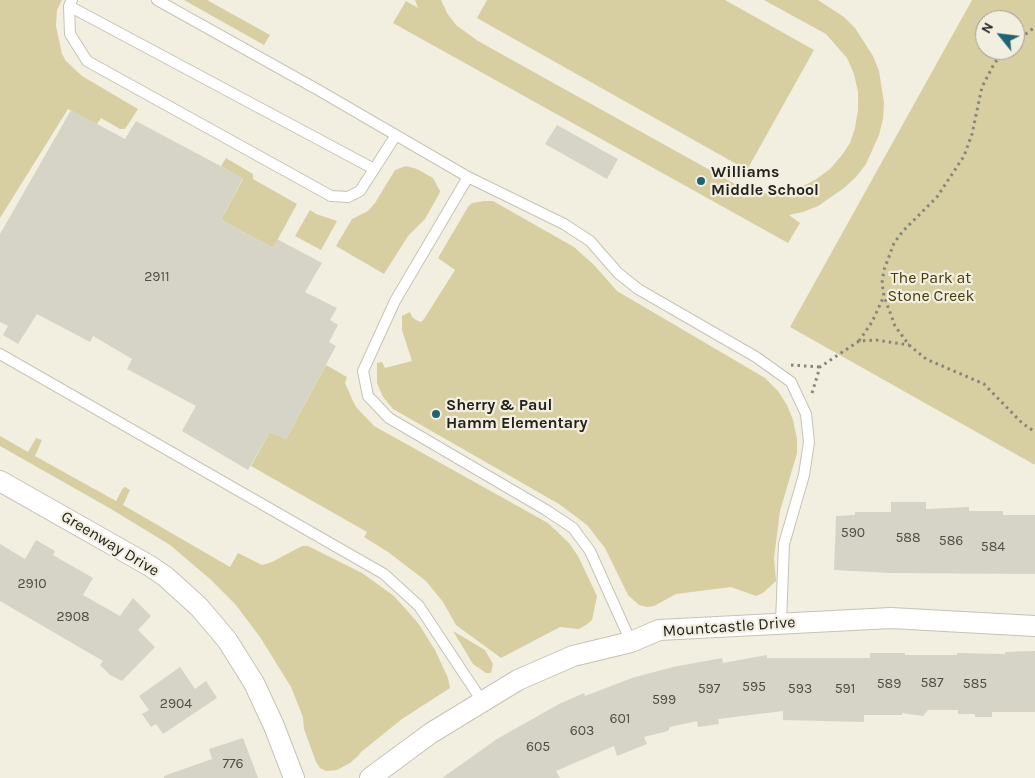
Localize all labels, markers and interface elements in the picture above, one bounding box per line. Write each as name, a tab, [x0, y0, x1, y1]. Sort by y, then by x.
north arrow	[975, 10, 1025, 60]
text: N	[977, 19, 997, 36]
place label: Williams Middle School	[711, 162, 819, 200]
marker: Williams Middle School	[695, 175, 707, 187]
park label: The Park at Stone Creek	[887, 268, 975, 306]
house number: 2911	[144, 269, 170, 285]
place label: Sherry & Paul Hamm Elementary	[446, 395, 587, 433]
marker: Sherry & Paul Hamm Elementary	[430, 408, 442, 420]
street label: Greenway Drive	[57, 507, 163, 581]
house number: 590	[841, 525, 865, 541]
house number: 588	[895, 530, 921, 546]
house number: 586	[939, 533, 963, 549]
house number: 584	[981, 539, 1005, 555]
house number: 2910	[17, 576, 47, 592]
house number: 2908	[56, 609, 90, 625]
street label: Mountcastle Drive	[662, 613, 796, 641]
house number: 587	[920, 675, 944, 691]
house number: 589	[877, 676, 901, 692]
house number: 585	[963, 676, 987, 692]
house number: 595	[742, 679, 766, 695]
house number: 597	[698, 681, 720, 697]
house number: 593	[788, 681, 812, 697]
house number: 591	[835, 681, 855, 697]
house number: 599	[652, 692, 676, 708]
house number: 2904	[160, 696, 192, 712]
house number: 601	[610, 711, 630, 727]
house number: 603	[570, 723, 594, 739]
house number: 605	[526, 739, 550, 755]
house number: 776	[222, 756, 244, 772]

